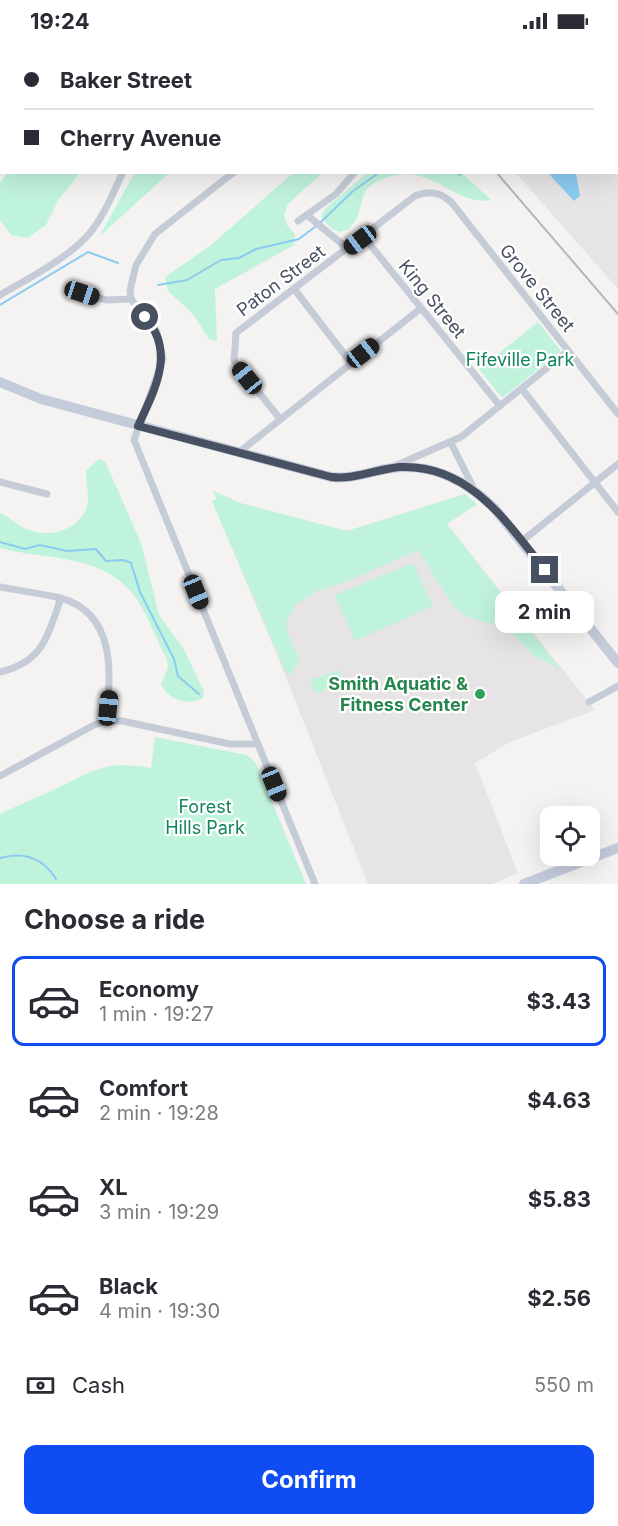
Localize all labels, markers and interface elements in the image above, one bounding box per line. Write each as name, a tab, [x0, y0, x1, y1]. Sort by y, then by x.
text: 19:24	[30, 8, 90, 34]
text: Baker Street	[60, 67, 192, 93]
text: Cherry Avenue	[60, 125, 221, 151]
car	[340, 222, 380, 258]
street label: Grove Street	[496, 240, 579, 336]
street label: Paton Street	[233, 241, 329, 320]
street label: King Street	[395, 255, 470, 342]
car	[62, 279, 102, 307]
route start	[131, 303, 158, 330]
car	[343, 335, 383, 371]
park label: Fifeville Park	[466, 349, 574, 370]
car	[229, 358, 265, 398]
route end	[531, 556, 558, 583]
car	[181, 572, 211, 612]
callout: 2 min	[496, 591, 594, 633]
text: 2 min	[518, 600, 571, 624]
place label: Smith Aquatic & Fitness Center	[328, 673, 468, 715]
marker: Smith Aquatic & Fitness Center	[473, 687, 487, 701]
car	[97, 689, 119, 727]
car	[259, 764, 289, 804]
park label: Forest Hills Park	[165, 796, 245, 838]
map controls	[540, 806, 600, 866]
button: locate	[540, 806, 600, 866]
text: Choose a ride	[24, 903, 205, 936]
icon: car	[27, 974, 81, 1028]
text: Economy	[99, 976, 199, 1002]
text: $3.43	[526, 988, 591, 1014]
text: 1 min · 19:27	[99, 1002, 214, 1026]
icon: car	[27, 1073, 81, 1127]
text: Comfort	[99, 1075, 188, 1101]
text: $4.63	[527, 1087, 591, 1113]
text: 2 min · 19:28	[99, 1101, 219, 1125]
icon: car	[27, 1172, 81, 1226]
text: XL	[99, 1174, 128, 1200]
text: $5.83	[528, 1186, 591, 1212]
text: 3 min · 19:29	[99, 1200, 219, 1224]
icon: car	[27, 1271, 81, 1325]
text: Black	[99, 1273, 158, 1299]
text: $2.56	[527, 1285, 591, 1311]
text: 4 min · 19:30	[99, 1299, 220, 1323]
icon: cash	[24, 1369, 57, 1402]
text: Cash	[72, 1372, 125, 1398]
text: 550 m	[534, 1373, 594, 1397]
button: Confirm	[24, 1445, 594, 1514]

